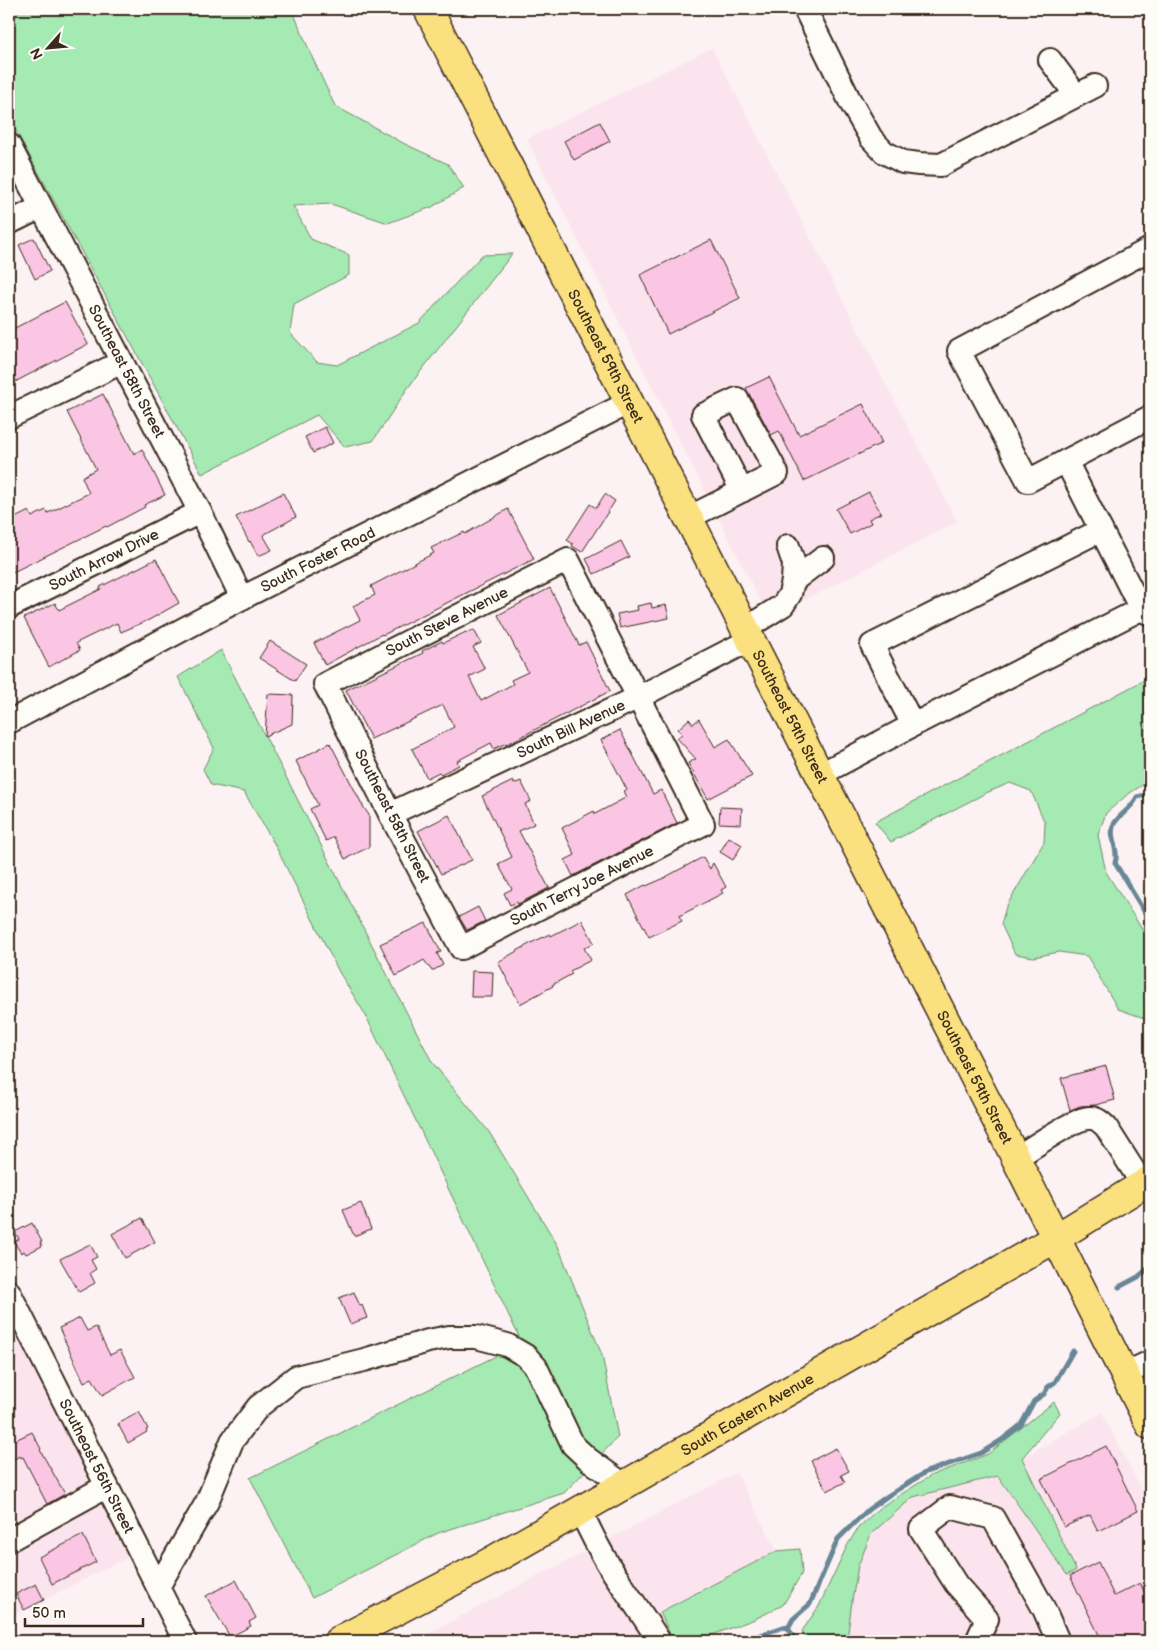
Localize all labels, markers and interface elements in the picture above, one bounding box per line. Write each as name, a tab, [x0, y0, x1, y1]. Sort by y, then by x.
north arrow	[22, 22, 72, 72]
text: N	[27, 45, 47, 62]
street label: Southeast 59th Street	[564, 286, 648, 427]
street label: Southeast 58th Street	[84, 301, 169, 441]
street label: South Foster Road	[257, 523, 378, 597]
street label: South Arrow Drive	[46, 524, 162, 595]
street label: South Steve Avenue	[383, 583, 511, 661]
street label: Southeast 59th Street	[748, 647, 832, 787]
street label: South Bill Avenue	[514, 695, 628, 763]
street label: Southeast 58th Street	[350, 746, 434, 886]
street label: South Terry Joe Avenue	[507, 841, 657, 930]
street label: Southeast 59th Street	[932, 1007, 1017, 1148]
street label: South Eastern Avenue	[678, 1369, 817, 1460]
street label: Southeast 56th Street	[55, 1396, 139, 1537]
scale bar	[25, 1595, 142, 1627]
text: 50 m	[32, 1604, 66, 1623]

